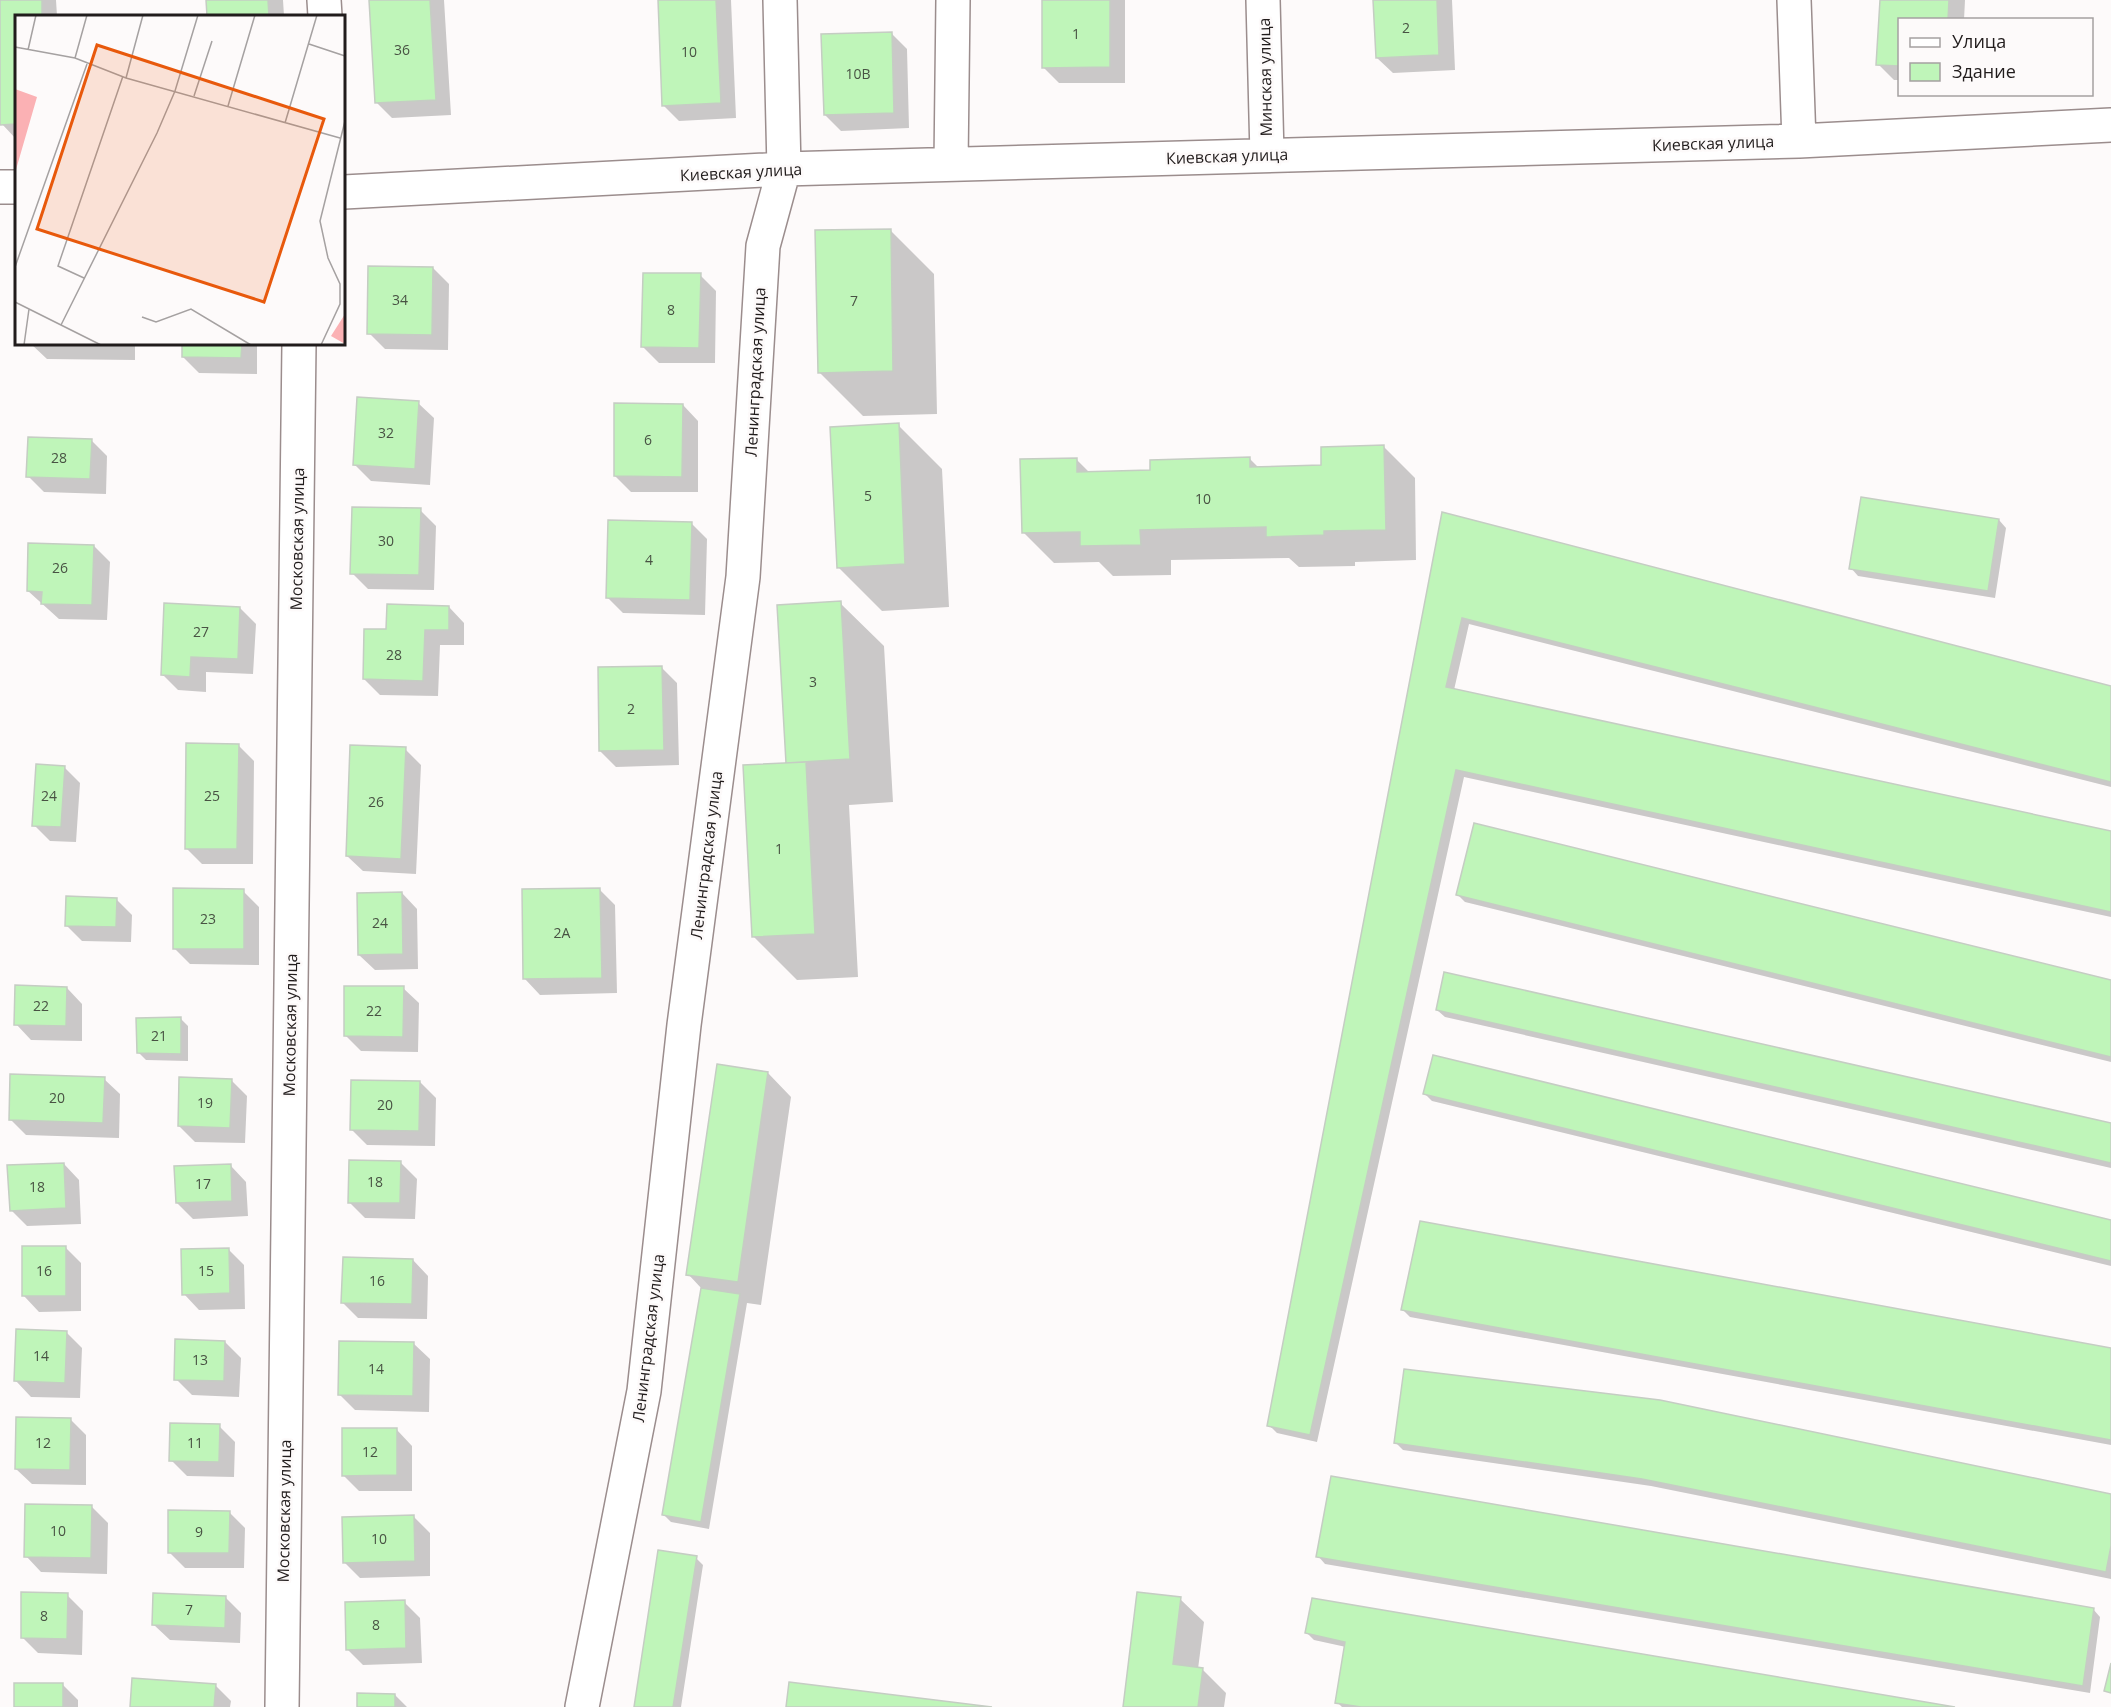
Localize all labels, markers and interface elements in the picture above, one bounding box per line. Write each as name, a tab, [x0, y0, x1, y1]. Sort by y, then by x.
inset map	[15, 15, 345, 345]
street label: Минская улица	[1253, 17, 1277, 137]
house number: 2	[1402, 18, 1410, 37]
legend	[1898, 18, 2093, 96]
house number: 1	[1072, 24, 1080, 43]
text: Улица	[1952, 29, 2006, 53]
house number: 36	[394, 40, 410, 59]
house number: 10	[681, 42, 697, 61]
text: Здание	[1952, 59, 2016, 83]
house number: 10В	[845, 64, 871, 83]
street label: Киевская улица	[1652, 130, 1774, 156]
street label: Киевская улица	[1166, 143, 1288, 169]
street label: Киевская улица	[679, 158, 803, 186]
street label: Ленинградская улица	[740, 287, 770, 457]
house number: 34	[392, 290, 408, 309]
house number: 7	[850, 291, 858, 310]
house number: 8	[667, 300, 675, 319]
house number: 32	[378, 423, 394, 442]
house number: 6	[644, 430, 652, 449]
house number: 28	[51, 448, 67, 467]
street label: Московская улица	[285, 467, 309, 611]
house number: 5	[864, 486, 872, 505]
house number: 10	[1195, 489, 1211, 508]
house number: 30	[378, 531, 394, 550]
house number: 4	[645, 550, 653, 569]
house number: 26	[52, 558, 68, 577]
house number: 27	[193, 622, 209, 641]
house number: 28	[386, 645, 402, 664]
house number: 3	[809, 672, 817, 691]
house number: 2	[627, 699, 635, 718]
street label: Ленинградская улица	[685, 770, 727, 940]
house number: 24	[41, 786, 57, 805]
house number: 25	[204, 786, 220, 805]
house number: 26	[368, 792, 384, 811]
house number: 1	[775, 839, 783, 858]
house number: 23	[200, 909, 216, 928]
house number: 24	[372, 913, 388, 932]
house number: 2А	[554, 923, 571, 942]
street label: Московская улица	[278, 953, 302, 1097]
house number: 22	[33, 996, 49, 1015]
house number: 22	[366, 1001, 382, 1020]
house number: 21	[151, 1026, 167, 1045]
house number: 20	[49, 1088, 65, 1107]
house number: 19	[197, 1093, 213, 1112]
house number: 20	[377, 1095, 393, 1114]
house number: 18	[367, 1172, 383, 1191]
house number: 17	[195, 1174, 211, 1193]
house number: 18	[29, 1177, 45, 1196]
street label: Ленинградская улица	[627, 1253, 669, 1423]
house number: 16	[36, 1261, 52, 1280]
house number: 15	[198, 1261, 214, 1280]
house number: 16	[369, 1271, 385, 1290]
house number: 14	[33, 1346, 49, 1365]
house number: 13	[192, 1350, 208, 1369]
house number: 14	[368, 1359, 384, 1378]
house number: 12	[35, 1433, 51, 1452]
house number: 11	[187, 1433, 203, 1452]
street label: Московская улица	[272, 1439, 296, 1583]
house number: 12	[362, 1442, 378, 1461]
house number: 10	[50, 1521, 66, 1540]
house number: 9	[195, 1522, 203, 1541]
house number: 10	[371, 1529, 387, 1548]
house number: 7	[185, 1600, 193, 1619]
house number: 8	[40, 1606, 48, 1625]
house number: 8	[372, 1615, 380, 1634]

